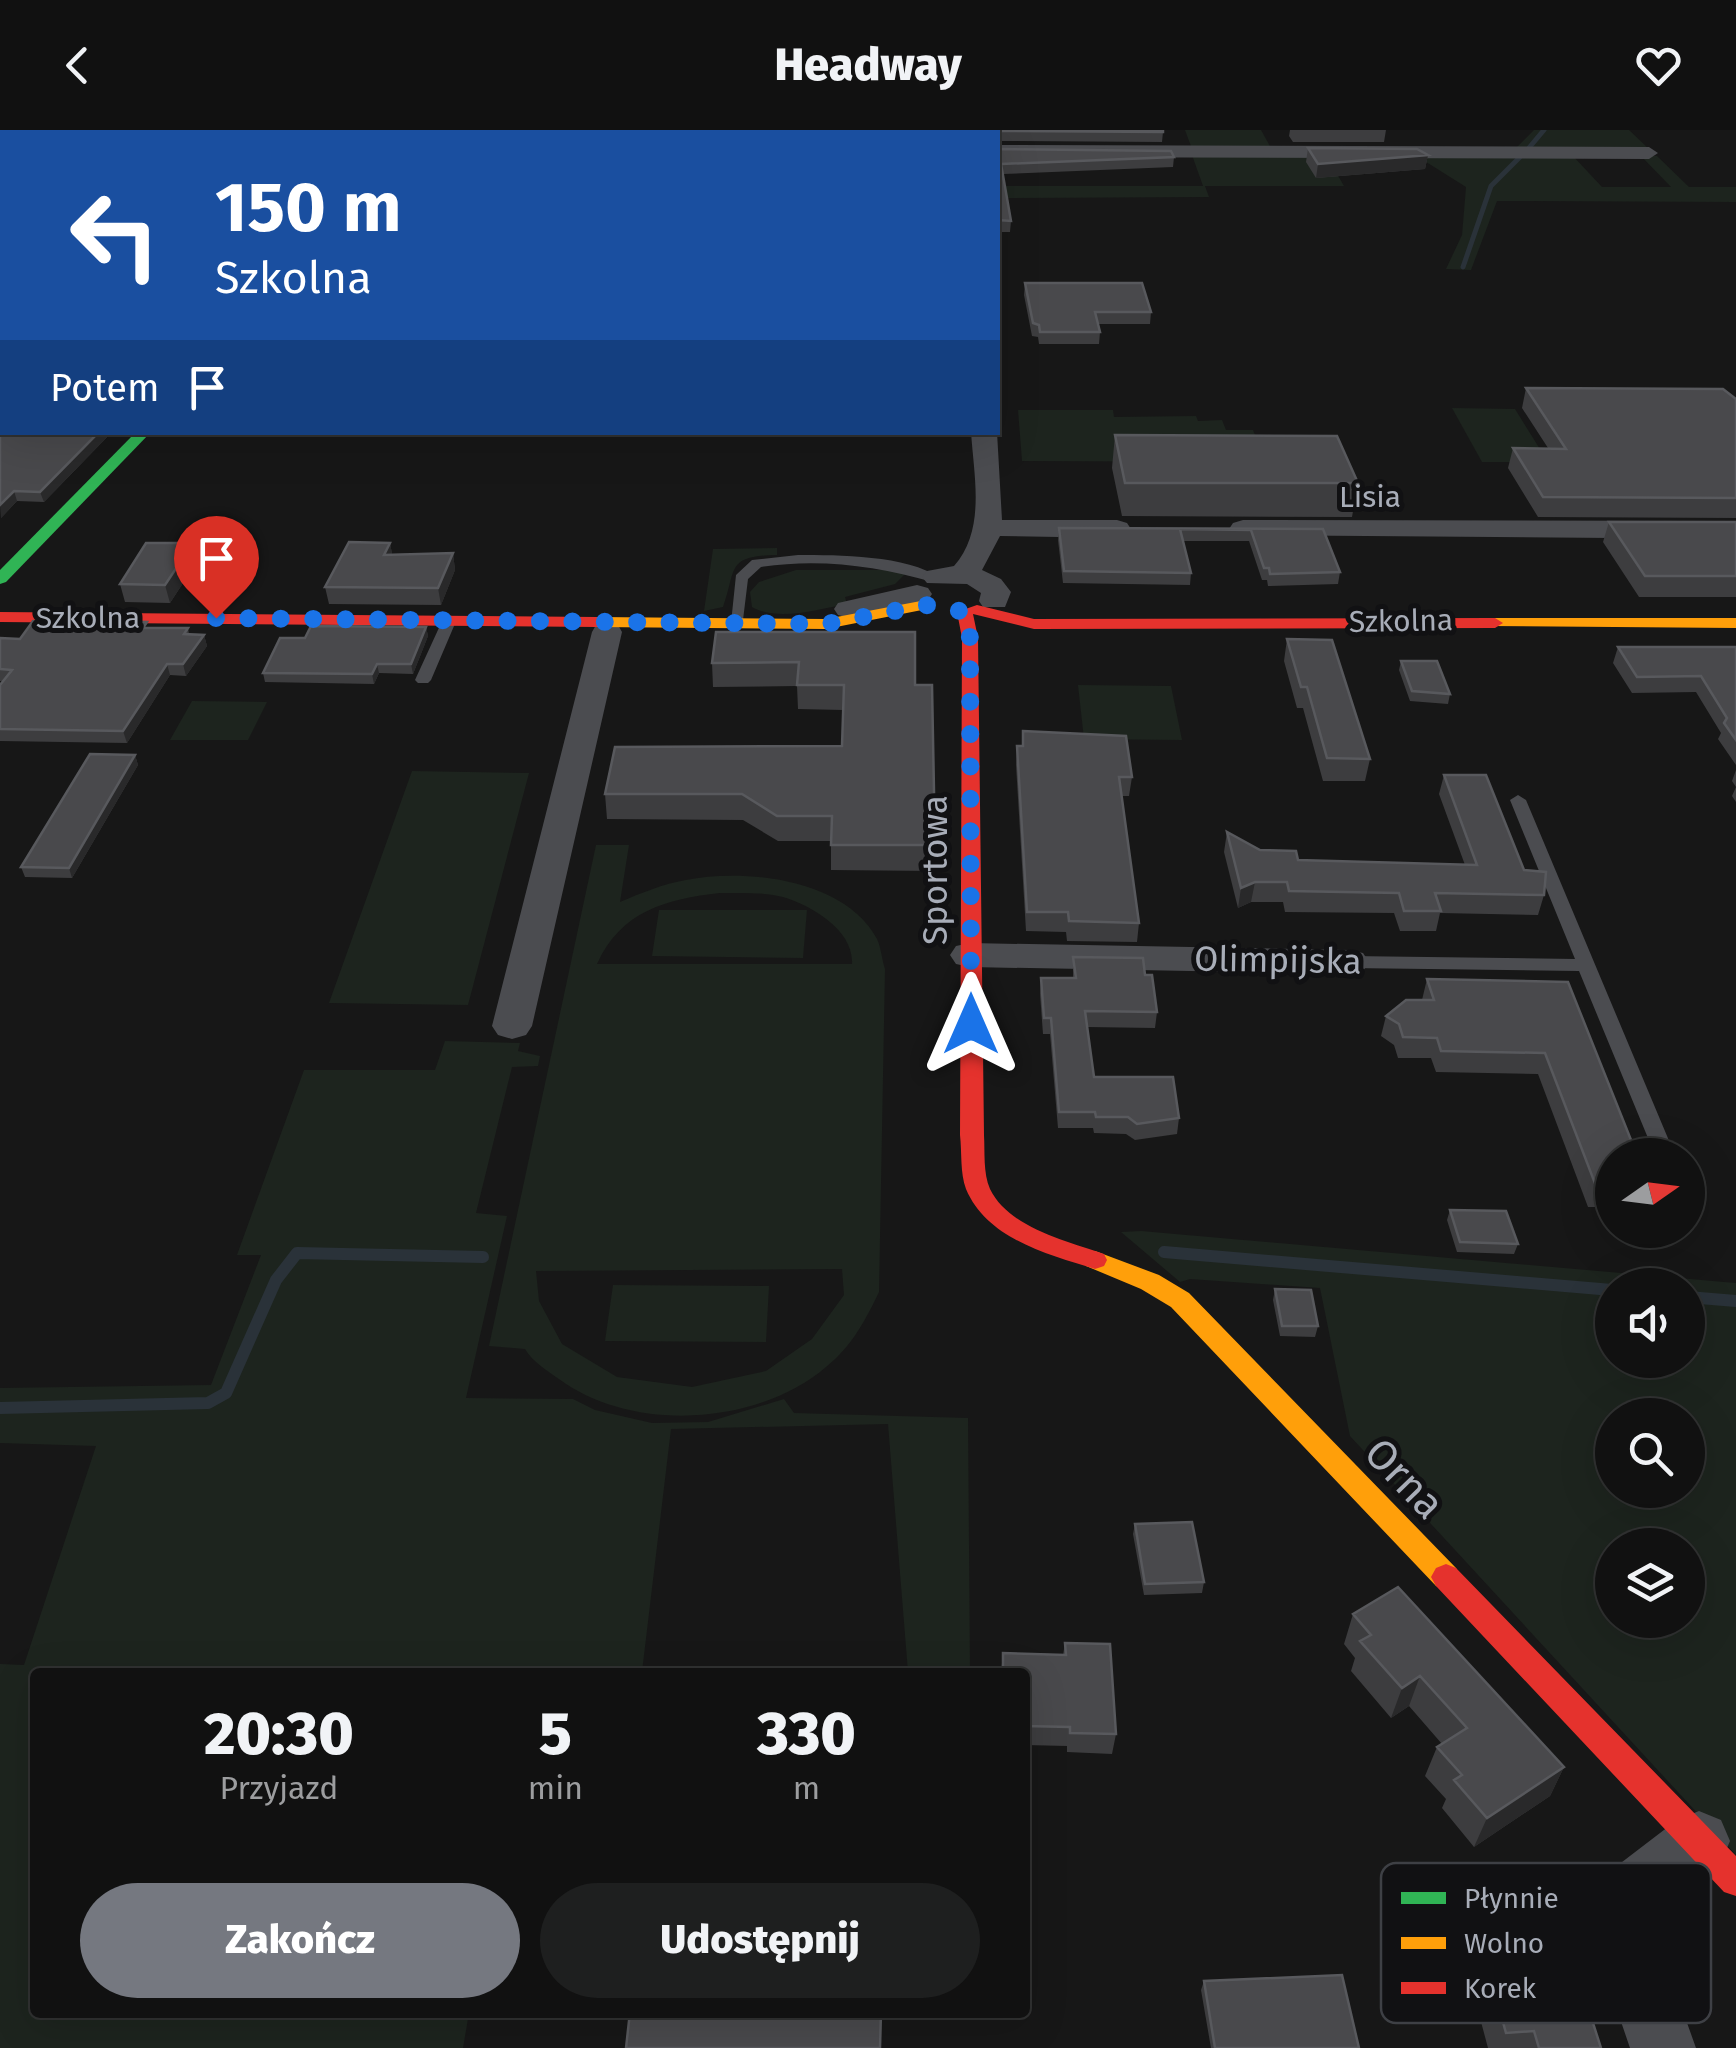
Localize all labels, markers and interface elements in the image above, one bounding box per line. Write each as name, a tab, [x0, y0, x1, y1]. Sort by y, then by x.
icon: back	[50, 38, 105, 93]
text: Headway	[774, 38, 962, 92]
icon: heart	[1631, 38, 1686, 93]
text: 150 m	[215, 166, 402, 250]
icon: left	[50, 170, 180, 300]
text: Szkolna	[215, 251, 372, 305]
icon: arrive	[180, 360, 235, 415]
text: Potem	[50, 365, 160, 411]
street label: Lisia	[1339, 479, 1401, 515]
pin	[174, 516, 259, 619]
icon: arrive	[189, 531, 244, 586]
street label: Szkolna	[36, 600, 140, 636]
street label: Szkolna	[1348, 602, 1454, 640]
street label: Sportowa	[914, 795, 956, 945]
street label: Olimpijska	[1194, 938, 1362, 982]
position arrow	[919, 972, 1023, 1076]
north arrow	[1595, 1138, 1705, 1248]
map controls	[1595, 1138, 1705, 1638]
button: sound	[1595, 1268, 1705, 1378]
button: search	[1595, 1398, 1705, 1508]
street label: Orna	[1354, 1428, 1454, 1529]
button: layers	[1595, 1528, 1705, 1638]
text: 20:30	[204, 1698, 354, 1770]
text: 5	[539, 1698, 572, 1770]
text: 330	[757, 1698, 856, 1770]
text: Przyjazd	[219, 1769, 338, 1807]
text: min	[528, 1769, 583, 1807]
text: m	[793, 1769, 820, 1807]
legend	[1381, 1863, 1711, 2023]
text: Płynnie	[1464, 1882, 1559, 1915]
button: Zakończ	[80, 1883, 520, 1998]
button: Udostępnij	[540, 1883, 980, 1998]
text: Wolno	[1464, 1927, 1544, 1960]
text: Korek	[1464, 1972, 1537, 2005]

